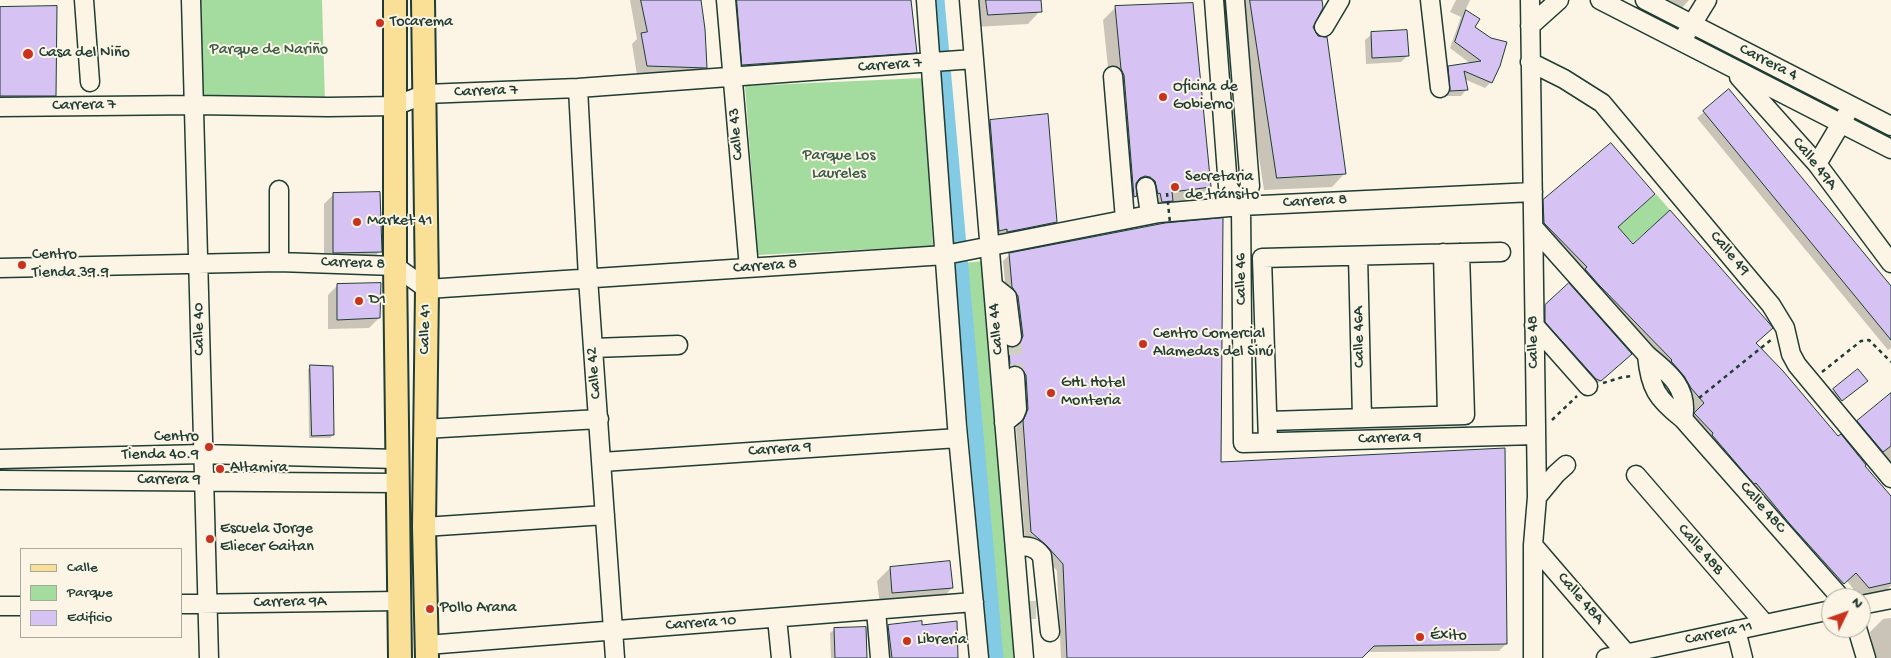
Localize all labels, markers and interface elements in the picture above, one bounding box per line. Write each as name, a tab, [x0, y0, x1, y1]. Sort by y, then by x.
place label: Tocarema	[390, 13, 453, 33]
marker: Tocarema	[374, 17, 386, 29]
street label: Carrera 4	[1736, 40, 1800, 86]
park label: Parque de Nariño	[210, 41, 328, 61]
place label: Casa del Niño	[39, 44, 130, 64]
marker: Casa del Niño	[21, 47, 35, 61]
street label: Carrera 7	[858, 54, 922, 78]
place label: Oficina de Gobierno	[1173, 78, 1238, 116]
street label: Carrera 7	[454, 81, 518, 103]
marker: Oficina de Gobierno	[1157, 91, 1169, 103]
street label: Carrera 7	[52, 96, 116, 116]
street label: Calle 43	[725, 107, 749, 161]
street label: Calle 49A	[1787, 134, 1841, 194]
park label: Parque Los Laureles	[803, 147, 875, 185]
place label: Secretaria de tránsito	[1185, 168, 1259, 206]
marker: Secretaria de tránsito	[1169, 181, 1181, 193]
street label: Carrera 8	[1282, 191, 1348, 213]
place label: Market 41	[367, 212, 432, 232]
marker: Market 41	[351, 216, 363, 228]
street label: Calle 49	[1705, 228, 1753, 280]
place label: Centro Tienda 39.9	[32, 246, 109, 284]
street label: Carrera 8	[321, 253, 385, 275]
street label: Calle 46	[1232, 253, 1252, 305]
street label: Carrera 8	[732, 255, 798, 279]
marker: Centro Tienda 39.9	[16, 259, 28, 271]
place label: D1	[369, 291, 386, 311]
marker: D1	[353, 295, 365, 307]
street label: Calle 40	[190, 302, 210, 356]
street label: Calle 44	[985, 302, 1009, 356]
street label: Calle 41	[416, 303, 436, 355]
street label: Calle 46A	[1350, 306, 1370, 368]
street label: Calle 48	[1524, 315, 1544, 369]
place label: Centro Comercial Alamedas del Sinú	[1153, 325, 1273, 363]
marker: Centro Comercial Alamedas del Sinú	[1137, 338, 1149, 350]
street label: Calle 42	[583, 346, 607, 400]
place label: GHL Hotel Monteria	[1061, 374, 1126, 412]
marker: GHL Hotel Monteria	[1045, 387, 1057, 399]
place label: Centro Tienda 40.9	[122, 428, 199, 466]
street label: Carrera 9	[1358, 428, 1422, 450]
street label: Carrera 9	[748, 438, 812, 462]
marker: Centro Tienda 40.9	[203, 441, 215, 453]
place label: Altamira	[230, 459, 288, 479]
marker: Altamira	[214, 463, 226, 475]
street label: Carrera 9	[137, 471, 201, 491]
street label: Calle 48C	[1735, 478, 1789, 538]
place label: Escuela Jorge Eliecer Gaitan	[220, 520, 314, 558]
street label: Calle 48B	[1673, 521, 1727, 579]
marker: Escuela Jorge Eliecer Gaitan	[204, 533, 216, 545]
legend	[20, 548, 182, 638]
text: Calle	[67, 559, 98, 577]
street label: Calle 48A	[1552, 569, 1608, 629]
text: Parque	[67, 584, 113, 602]
north arrow	[1821, 588, 1871, 638]
street label: Carrera 9A	[253, 593, 327, 613]
text: N	[1847, 594, 1866, 612]
place label: Pollo Arana	[440, 599, 517, 619]
marker: Pollo Arana	[424, 603, 436, 615]
text: Edificio	[67, 609, 112, 627]
street label: Carrera 10	[665, 612, 737, 636]
street label: Carrera 11	[1684, 617, 1754, 651]
place label: Éxito	[1430, 627, 1467, 647]
place label: Libreria	[917, 631, 967, 651]
marker: Éxito	[1414, 631, 1426, 643]
marker: Libreria	[901, 635, 913, 647]

